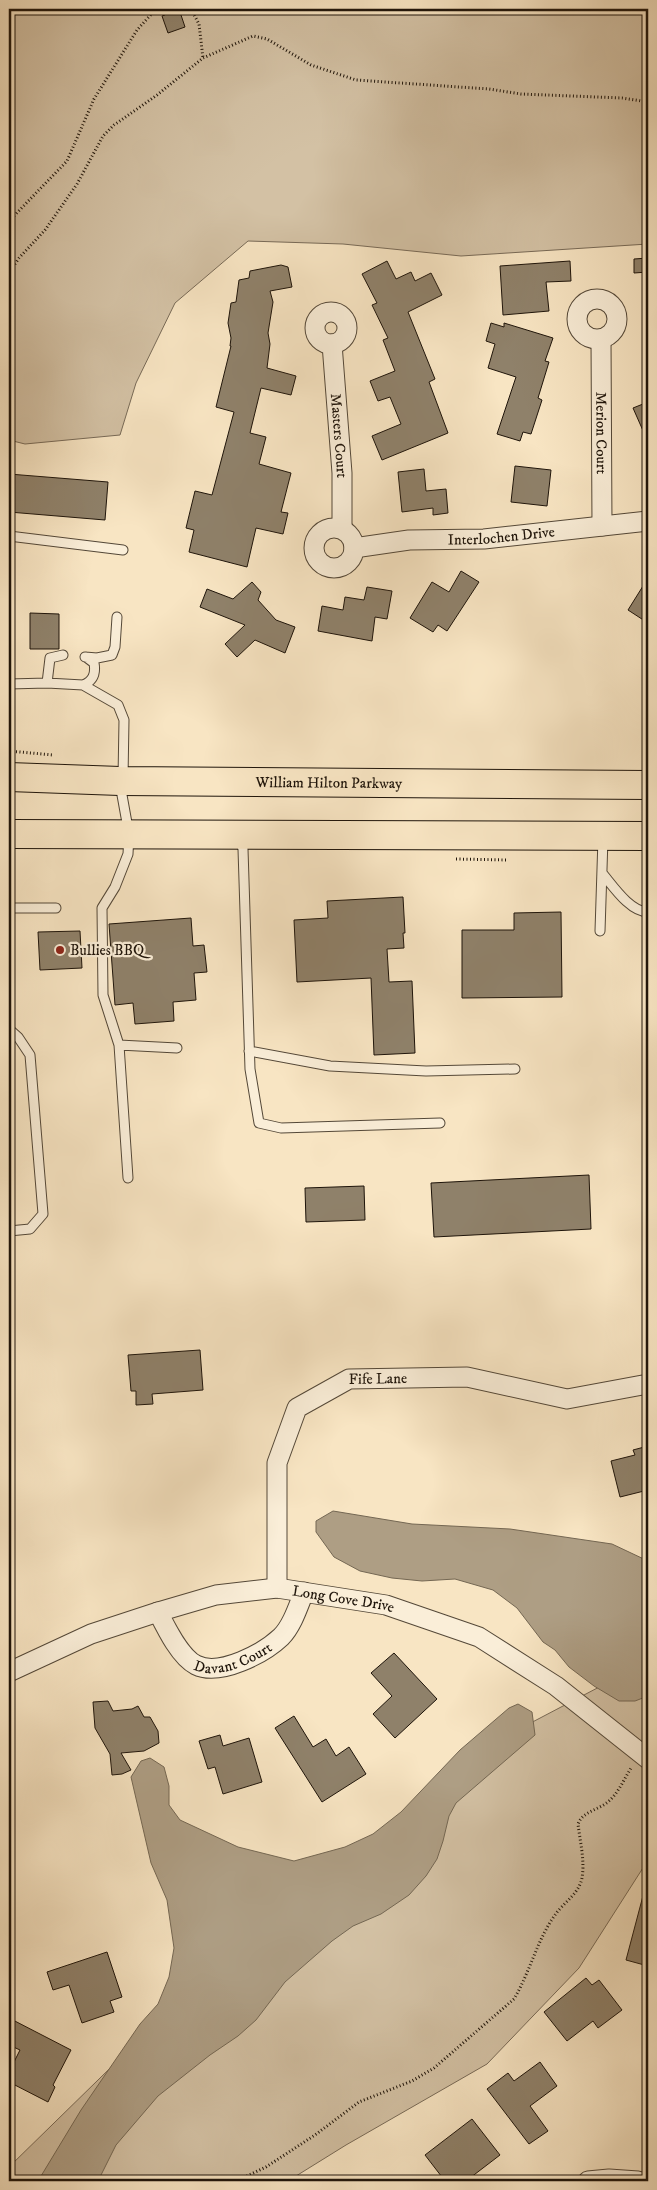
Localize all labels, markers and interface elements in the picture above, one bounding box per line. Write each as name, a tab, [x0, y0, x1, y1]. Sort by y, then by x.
street label: Merion Court	[591, 392, 611, 474]
street label: Masters Court	[326, 393, 351, 478]
street label: Interlochen Drive	[448, 522, 556, 549]
street label: William Hilton Parkway	[255, 773, 403, 793]
place label: Bullies BBQ	[70, 941, 151, 960]
marker: Bullies BBQ	[54, 944, 66, 956]
street label: Fife Lane	[349, 1369, 407, 1389]
street label: Long Cove Drive	[291, 1582, 397, 1617]
street label: Davant Court	[191, 1638, 276, 1678]

